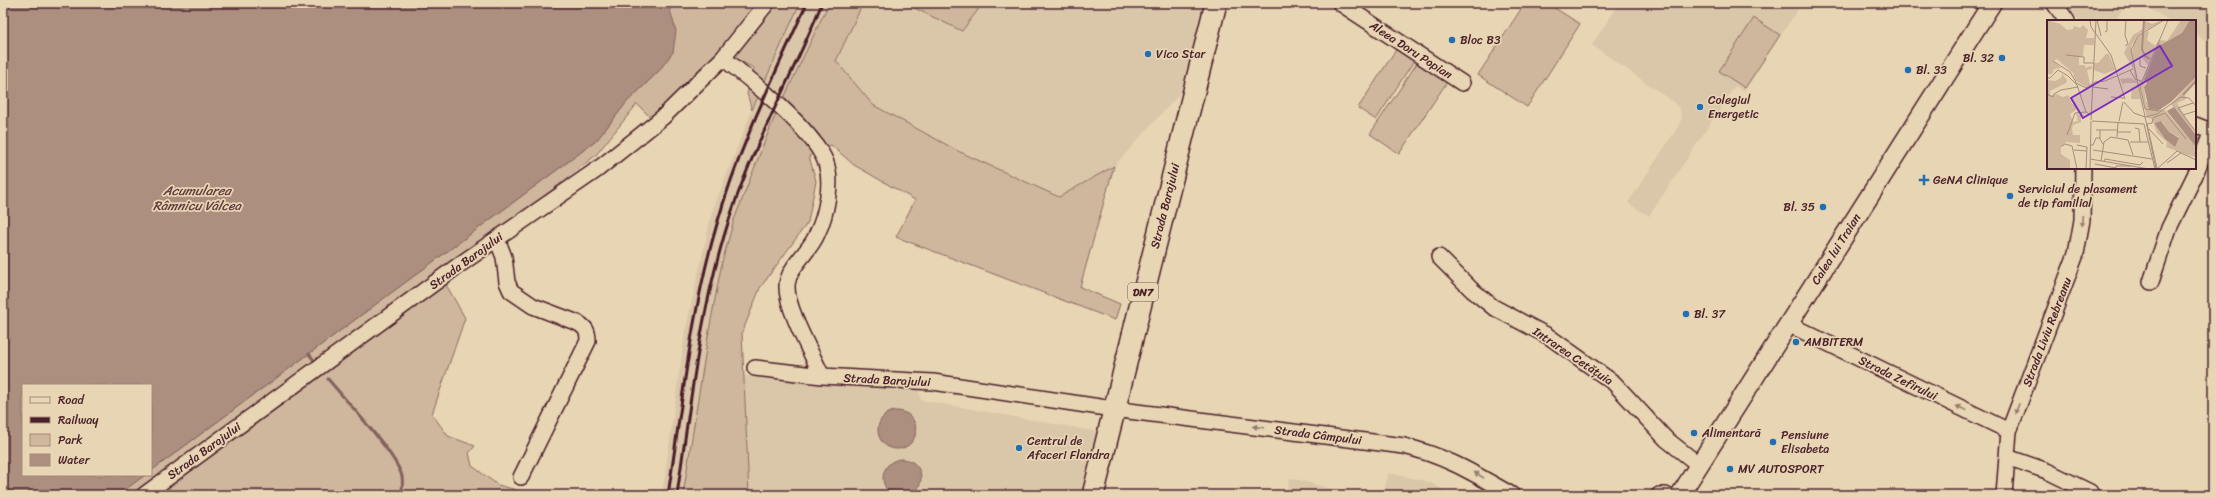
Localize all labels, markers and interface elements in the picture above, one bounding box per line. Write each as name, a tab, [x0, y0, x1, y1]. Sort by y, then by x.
street label: Aleea Doru Popian	[1364, 14, 1458, 86]
inset map	[2047, 20, 2196, 169]
place label: Bloc B3	[1460, 29, 1501, 51]
marker: Bloc B3	[1447, 35, 1457, 45]
place label: Vico Star	[1156, 43, 1206, 65]
place label: Bl. 32	[1963, 47, 1994, 69]
marker: Vico Star	[1143, 49, 1153, 59]
marker: Bl. 32	[1997, 53, 2007, 63]
place label: Bl. 33	[1916, 59, 1947, 81]
marker: Bl. 33	[1903, 65, 1913, 75]
place label: Colegiul Energetic	[1708, 89, 1759, 125]
marker: Colegiul Energetic	[1695, 102, 1705, 112]
street label: Strada Barajului	[1144, 160, 1186, 251]
place label: GeNA Clinique	[1933, 169, 2008, 191]
marker: GeNA Clinique	[1918, 174, 1930, 186]
place label: Serviciul de plasament de tip familial	[2018, 178, 2138, 214]
water label: Acumularea Râmnicu Vâlcea	[153, 179, 243, 217]
marker: Serviciul de plasament de tip familial	[2005, 191, 2015, 201]
place label: Bl. 35	[1783, 196, 1815, 218]
marker: Bl. 35	[1818, 202, 1828, 212]
street label: Calea lui Traian	[1805, 208, 1867, 289]
one-way arrow	[2078, 215, 2085, 227]
street label: Strada Barajului	[424, 226, 508, 296]
street label: Strada Liviu Rebreanu	[2016, 273, 2078, 390]
road number: DN7	[1128, 283, 1158, 301]
place label: Bl. 37	[1694, 303, 1726, 325]
marker: Bl. 37	[1681, 309, 1691, 319]
street label: Intrarea Cetățuia	[1527, 320, 1618, 391]
place label: AMBITERM	[1803, 331, 1864, 353]
marker: AMBITERM	[1791, 337, 1801, 347]
street label: Strada Zefirului	[1855, 349, 1942, 407]
street label: Strada Barajului	[843, 367, 932, 393]
legend	[22, 384, 152, 476]
text: Road	[58, 389, 85, 411]
one-way arrow	[2013, 404, 2019, 416]
one-way arrow	[1955, 405, 1967, 411]
text: Railway	[58, 409, 99, 431]
street label: Strada Barajului	[162, 416, 246, 486]
street label: Strada Câmpului	[1273, 419, 1364, 451]
place label: Alimentară	[1701, 422, 1762, 444]
one-way arrow	[1252, 424, 1264, 430]
place label: Pensiune Elisabeta	[1781, 424, 1829, 460]
marker: Alimentară	[1689, 428, 1699, 438]
text: Park	[58, 429, 83, 451]
place label: Centrul de Afaceri Flandra	[1026, 430, 1110, 466]
marker: Pensiune Elisabeta	[1768, 437, 1778, 447]
marker: Centrul de Afaceri Flandra	[1014, 443, 1024, 453]
text: Water	[58, 449, 91, 471]
place label: MV AUTOSPORT	[1738, 458, 1825, 480]
marker: MV AUTOSPORT	[1725, 464, 1735, 474]
one-way arrow	[1473, 472, 1485, 479]

